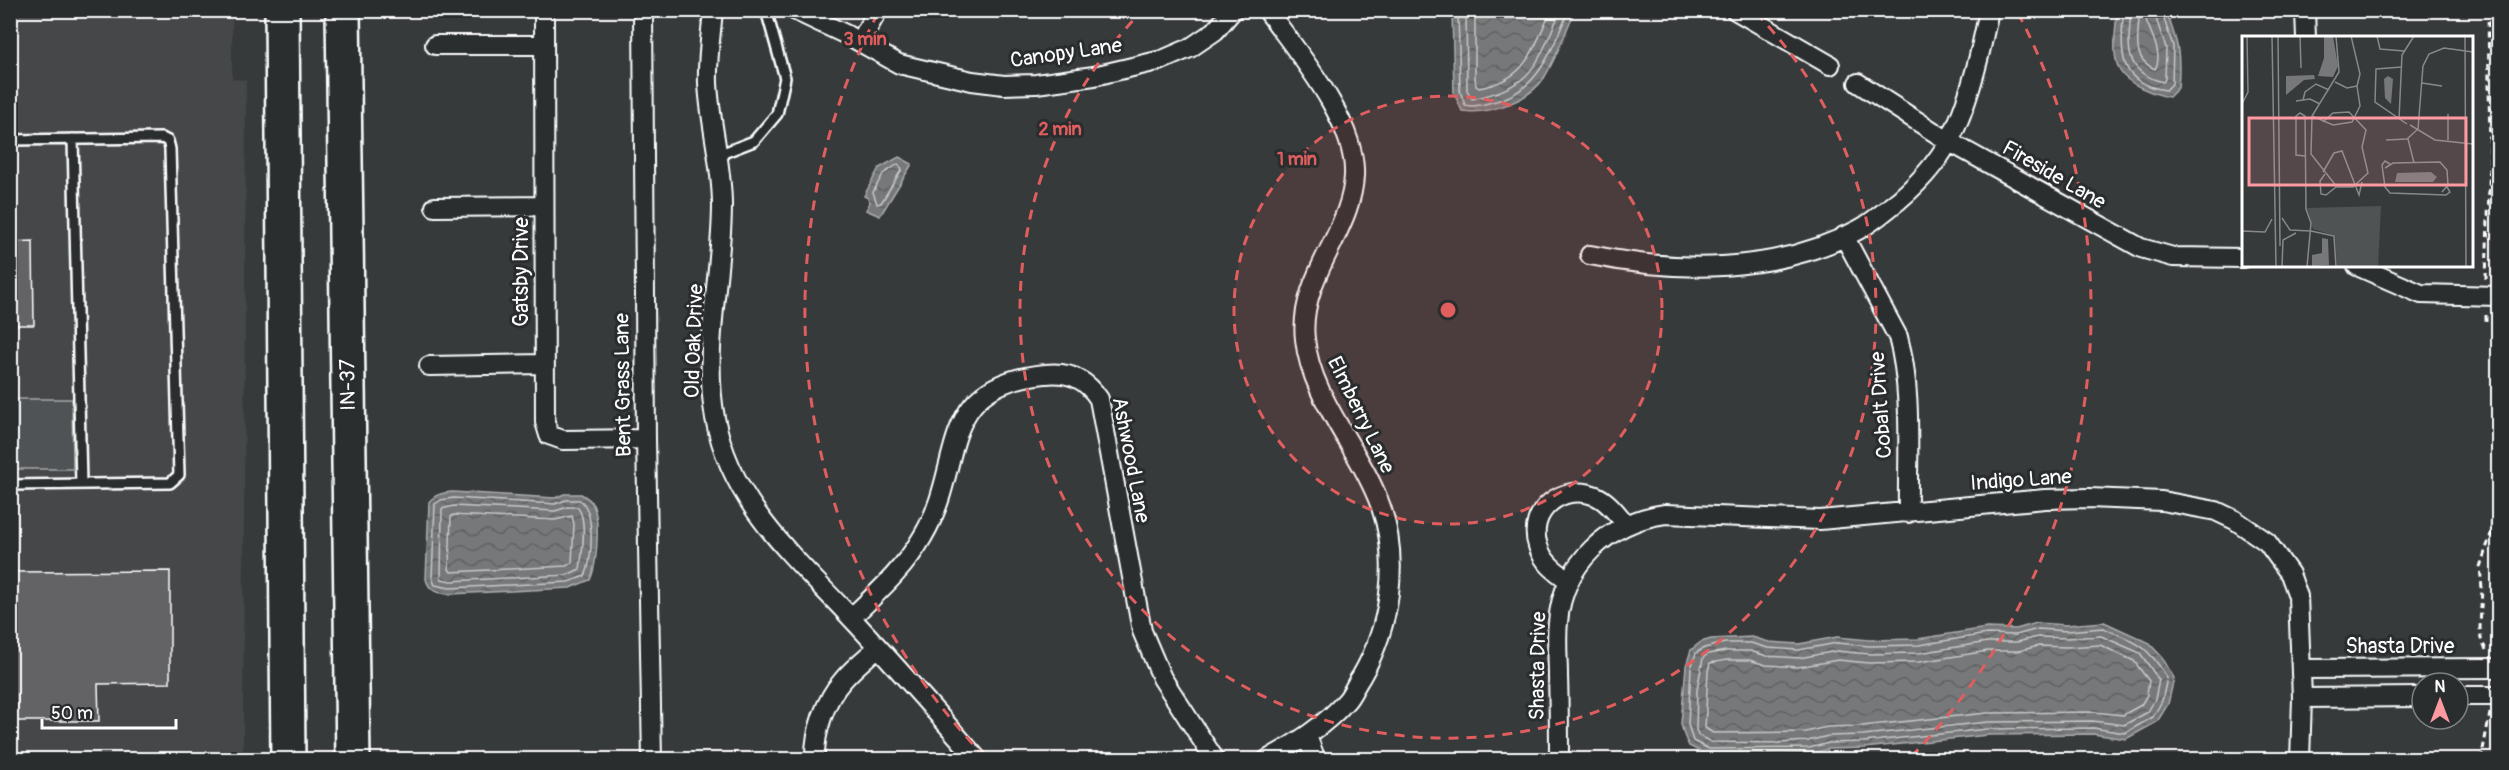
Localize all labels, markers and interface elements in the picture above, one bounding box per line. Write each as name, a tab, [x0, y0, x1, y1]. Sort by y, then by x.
text: 3 min	[843, 28, 887, 51]
street label: Canopy Lane	[1008, 32, 1124, 74]
inset map	[2242, 36, 2473, 267]
text: 2 min	[1038, 118, 1082, 141]
street label: Fireside Lane	[1997, 134, 2111, 216]
text: 1 min	[1277, 148, 1317, 171]
street label: Gatsby Drive	[508, 217, 535, 327]
street label: Old Oak Drive	[679, 283, 710, 399]
centre of rings	[1438, 300, 1458, 320]
street label: Bent Grass Lane	[608, 312, 638, 457]
street label: Cobalt Drive	[1864, 350, 1898, 459]
street label: Elmberry Lane	[1321, 352, 1401, 479]
street label: IN-37	[334, 359, 362, 411]
street label: Ashwood Lane	[1106, 395, 1157, 526]
street label: Indigo Lane	[1969, 463, 2073, 497]
street label: Shasta Drive	[1524, 611, 1552, 721]
street label: Shasta Drive	[2346, 633, 2455, 660]
north arrow	[2410, 671, 2470, 731]
text: N	[2435, 677, 2446, 697]
scale bar	[42, 692, 176, 730]
text: 50 m	[51, 702, 93, 725]

